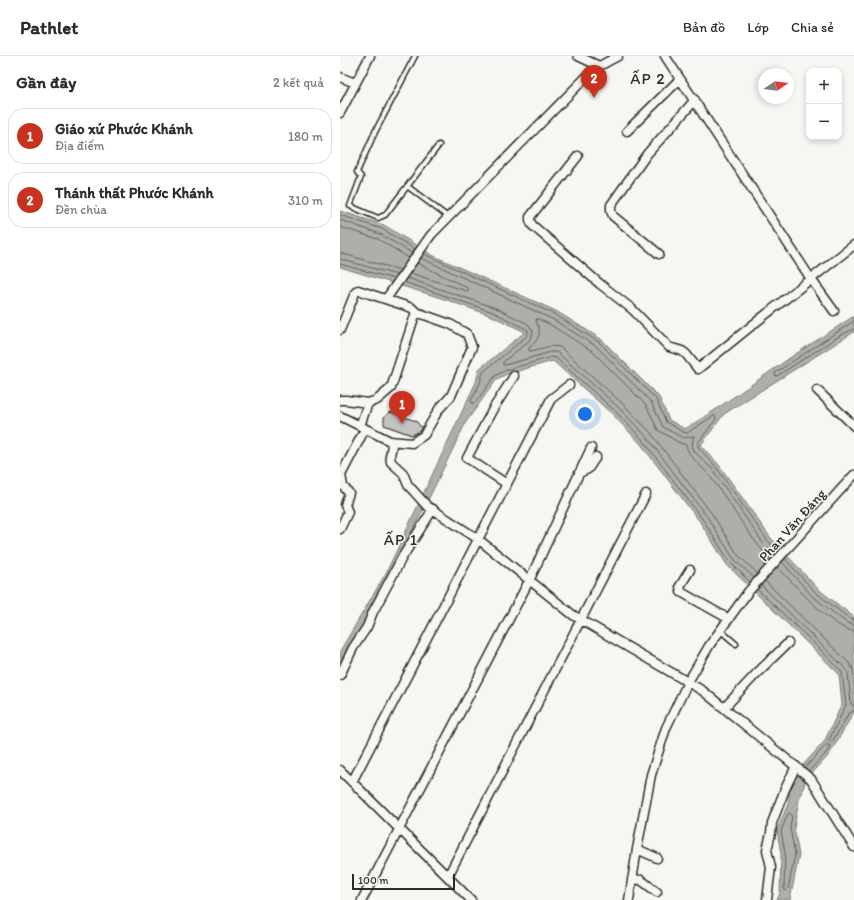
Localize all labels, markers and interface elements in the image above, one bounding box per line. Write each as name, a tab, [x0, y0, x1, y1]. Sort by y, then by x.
text: Pathlet	[20, 16, 78, 39]
text: Bản đồ	[683, 19, 725, 36]
text: Lớp	[747, 19, 769, 36]
text: Chia sẻ	[791, 19, 834, 36]
pin: 2	[581, 65, 607, 98]
north arrow	[758, 68, 794, 104]
map controls	[806, 68, 842, 140]
button: +	[806, 68, 842, 104]
district label: ẤP 2	[630, 69, 666, 88]
text: Gần đây	[16, 72, 76, 92]
text: 2 kết quả	[273, 75, 324, 90]
button: −	[806, 104, 842, 140]
text: Giáo xứ Phước Khánh	[55, 120, 193, 138]
text: 1	[27, 129, 33, 144]
text: 180 m	[288, 129, 323, 144]
text: Địa điểm	[55, 138, 105, 153]
text: Thánh thất Phước Khánh	[55, 184, 214, 202]
text: 2	[27, 193, 33, 208]
text: 310 m	[288, 193, 323, 208]
text: Đền chùa	[55, 202, 107, 217]
pin: 1	[389, 391, 415, 424]
your location	[575, 404, 595, 424]
street label: Phan Văn Đáng	[755, 485, 830, 565]
district label: ẤP 1	[384, 530, 418, 549]
scale bar	[352, 872, 455, 891]
text: 100 m	[358, 874, 388, 887]

